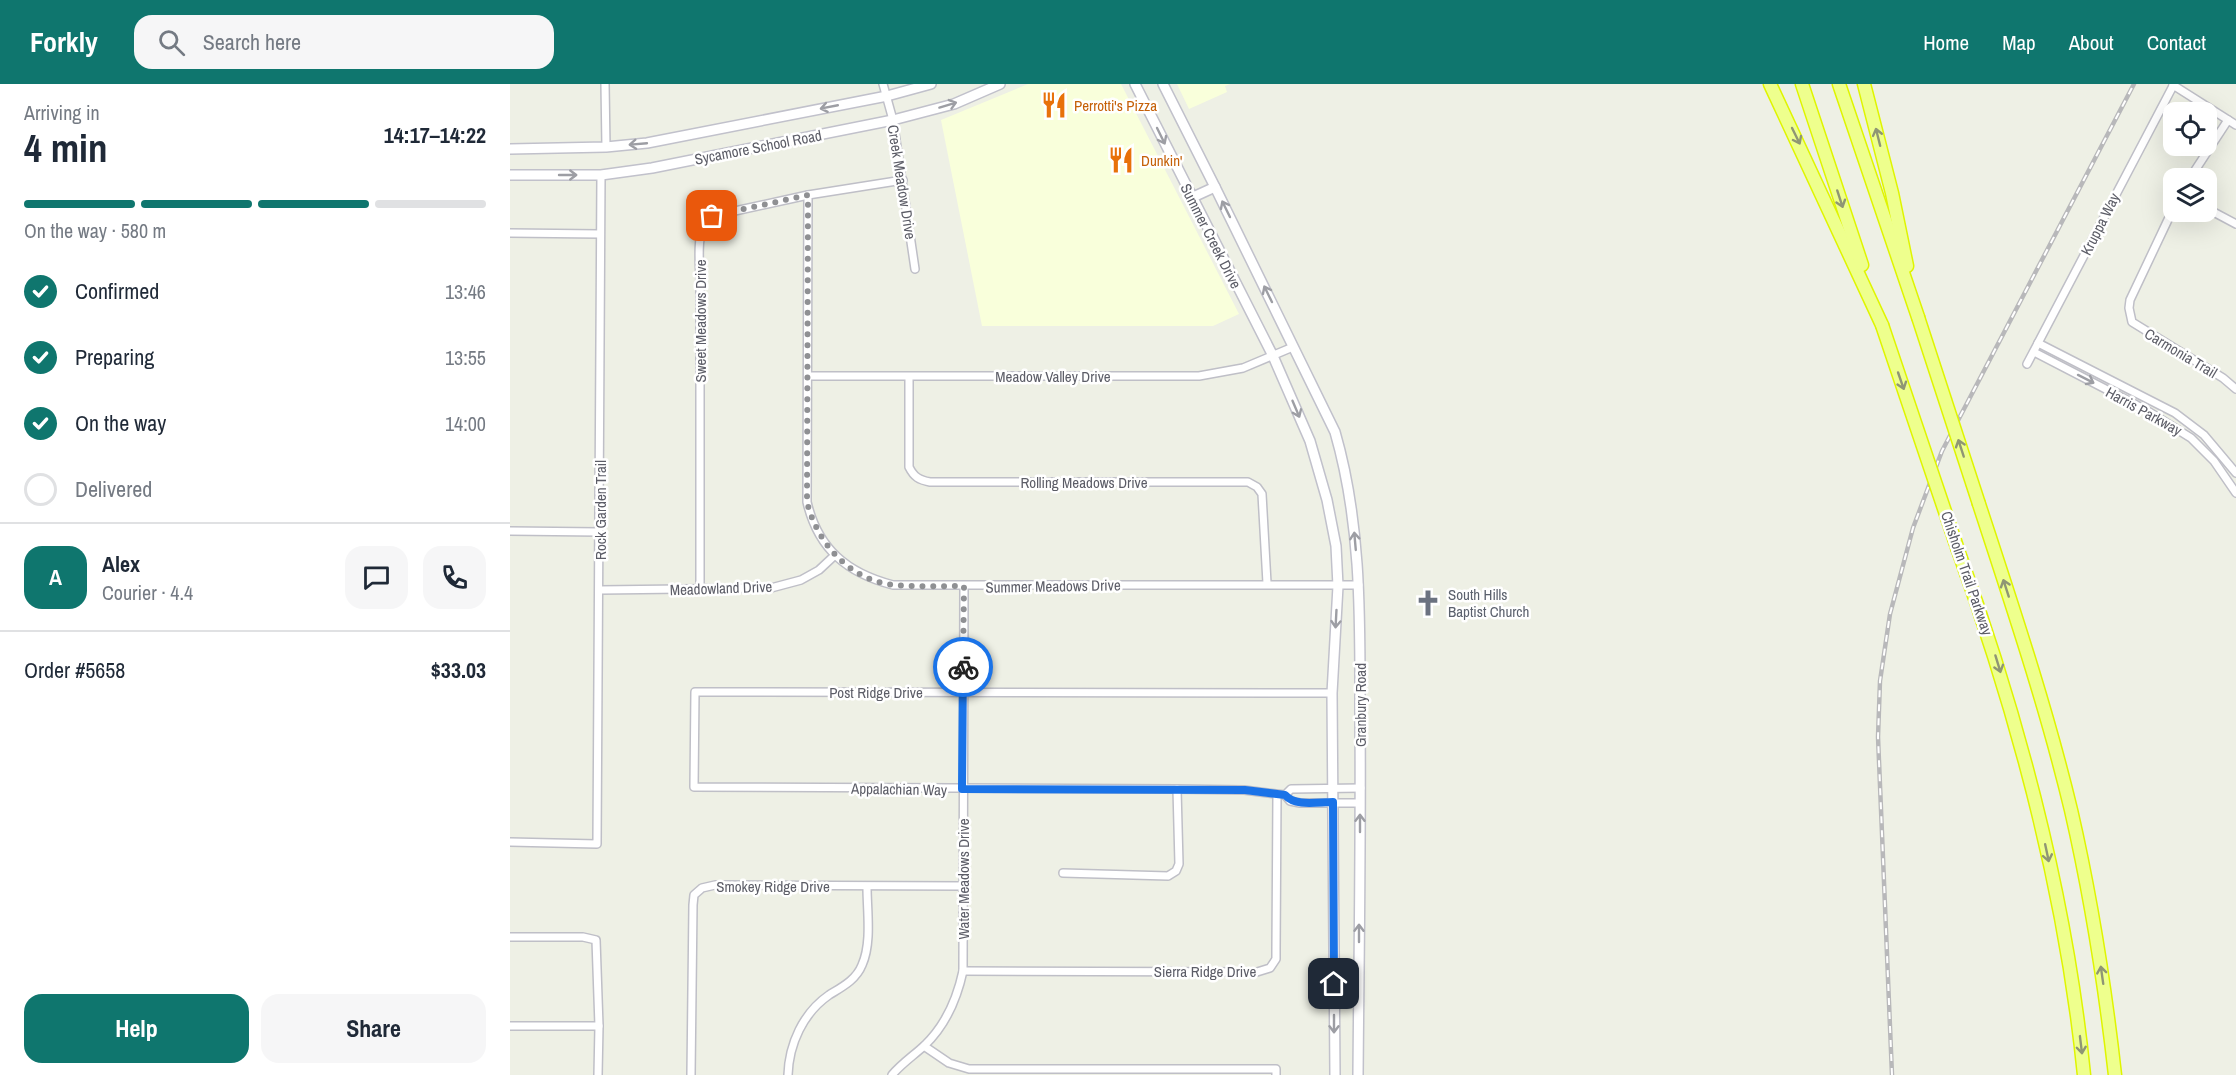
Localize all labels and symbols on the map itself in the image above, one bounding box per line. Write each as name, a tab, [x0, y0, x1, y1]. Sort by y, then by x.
restaurant icon: Perrotti's Pizza	[1039, 90, 1069, 120]
place label: Perrotti's Pizza	[1074, 95, 1157, 116]
one-way arrow	[938, 99, 957, 110]
one-way arrow	[820, 102, 839, 113]
street label: Creek Meadow Drive	[883, 123, 921, 241]
street label: Sycamore School Road	[693, 124, 823, 170]
one-way arrow	[1155, 127, 1167, 145]
one-way arrow	[1790, 127, 1802, 145]
one-way arrow	[1871, 128, 1883, 147]
one-way arrow	[628, 139, 648, 150]
restaurant icon: Dunkin'	[1106, 145, 1136, 175]
place label: Dunkin'	[1141, 150, 1182, 171]
one-way arrow	[558, 169, 578, 181]
street label: Summer Creek Drive	[1175, 180, 1247, 292]
one-way arrow	[1836, 189, 1847, 208]
street label: Kruppa Way	[2075, 189, 2125, 259]
pin	[686, 190, 737, 241]
one-way arrow	[1220, 200, 1231, 218]
street label: Sweet Meadows Drive	[690, 259, 711, 383]
one-way arrow	[1261, 286, 1273, 304]
street label: Carmonia Trail	[2141, 323, 2221, 383]
street label: Meadow Valley Drive	[995, 366, 1111, 387]
one-way arrow	[1896, 371, 1907, 390]
one-way arrow	[2076, 374, 2094, 385]
street label: Harris Parkway	[2102, 381, 2187, 441]
one-way arrow	[1291, 400, 1302, 418]
one-way arrow	[1955, 439, 1966, 458]
street label: Rock Garden Trail	[590, 460, 611, 560]
street label: Rolling Meadows Drive	[1020, 472, 1148, 493]
street label: Chisholm Trail Parkway	[1936, 508, 1998, 639]
one-way arrow	[1349, 531, 1360, 551]
street label: Summer Meadows Drive	[985, 574, 1121, 598]
street label: Meadowland Drive	[669, 576, 773, 600]
one-way arrow	[2000, 579, 2011, 598]
place label: South Hills Baptist Church	[1448, 584, 1529, 622]
church icon: South Hills Baptist Church	[1413, 588, 1443, 618]
one-way arrow	[1331, 608, 1342, 628]
courier	[933, 637, 993, 697]
one-way arrow	[1993, 654, 2004, 673]
street label: Granbury Road	[1350, 663, 1371, 747]
street label: Post Ridge Drive	[829, 682, 923, 703]
street label: Appalachian Way	[850, 778, 948, 800]
one-way arrow	[1354, 813, 1366, 833]
street label: Water Meadows Drive	[953, 818, 974, 940]
one-way arrow	[2042, 843, 2053, 862]
street label: Smokey Ridge Drive	[716, 876, 830, 897]
one-way arrow	[1353, 923, 1365, 943]
pin	[1308, 958, 1359, 1009]
street label: Sierra Ridge Drive	[1154, 961, 1256, 982]
one-way arrow	[2097, 966, 2108, 986]
one-way arrow	[1328, 1013, 1340, 1033]
one-way arrow	[2076, 1035, 2087, 1054]

